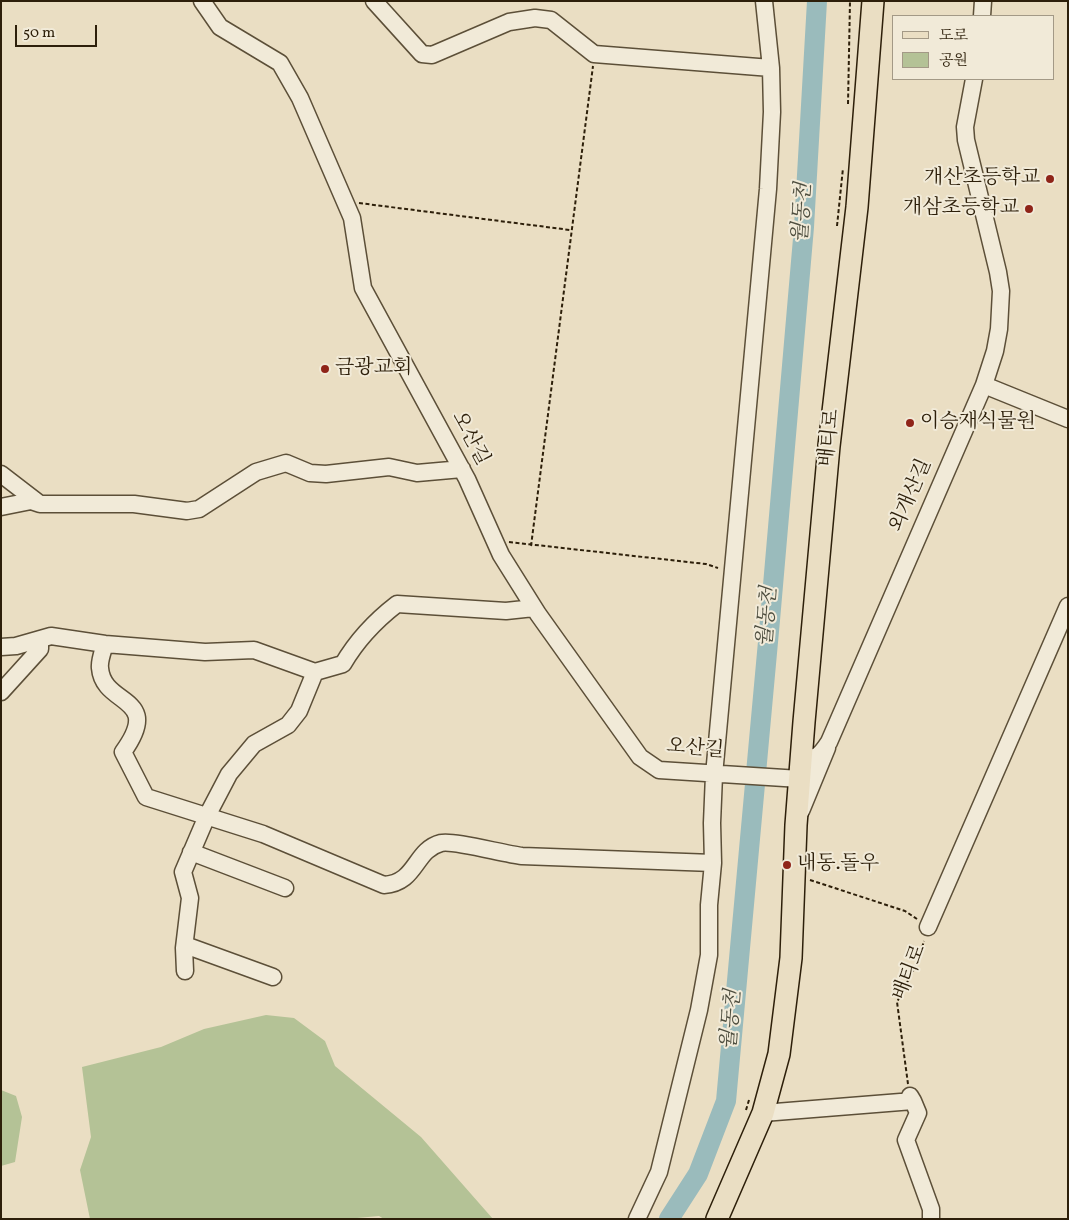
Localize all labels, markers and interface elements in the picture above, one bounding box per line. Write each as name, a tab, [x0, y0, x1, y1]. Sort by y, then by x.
scale bar	[18, 15, 100, 47]
legend	[892, 15, 1054, 80]
text: 50 m	[23, 23, 55, 44]
text: 도로	[939, 26, 968, 47]
text: 공원	[939, 51, 968, 72]
place label: 개산초등학교	[924, 167, 1040, 191]
marker: 개산초등학교	[1044, 173, 1056, 185]
water label: 월동천	[789, 182, 819, 244]
place label: 개삼초등학교	[903, 197, 1019, 221]
marker: 개삼초등학교	[1023, 203, 1035, 215]
place label: 금광교회	[335, 357, 412, 381]
marker: 금광교회	[319, 363, 331, 375]
street label: 오산길	[445, 408, 493, 470]
street label: 배티로	[816, 408, 846, 468]
place label: 이승재식물원	[920, 411, 1036, 435]
marker: 이승재식물원	[904, 417, 916, 429]
street label: 외개산길	[886, 456, 938, 536]
water label: 월동천	[754, 586, 784, 648]
street label: 오산길	[665, 736, 725, 764]
place label: 내동.돌우	[797, 853, 879, 877]
marker: 내동.돌우	[781, 859, 793, 871]
street label: 배티로	[889, 942, 933, 1004]
water label: 월동천	[718, 989, 748, 1051]

